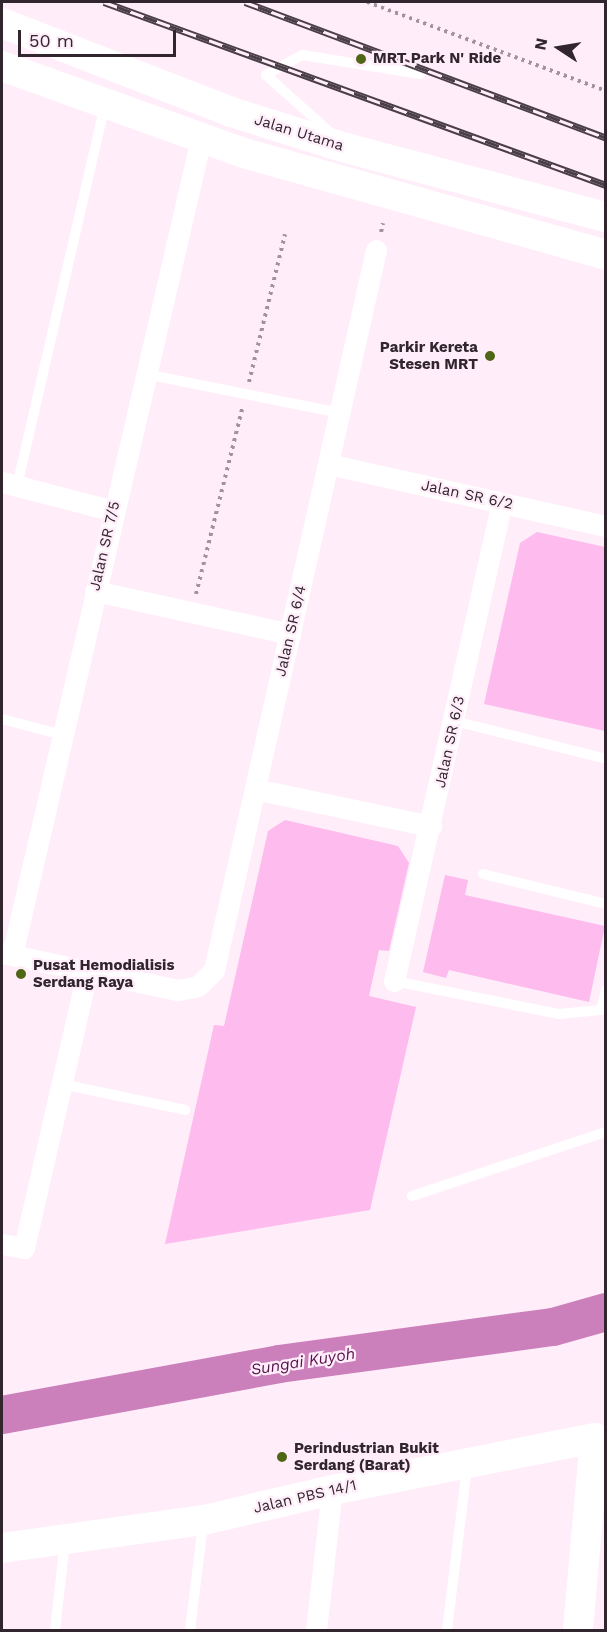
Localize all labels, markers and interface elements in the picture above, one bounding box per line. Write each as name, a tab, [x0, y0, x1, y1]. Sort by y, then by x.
scale bar	[21, 18, 178, 56]
north arrow	[529, 18, 589, 78]
text: 50 m	[29, 30, 74, 51]
text: N	[530, 36, 551, 52]
place label: MRT Park N' Ride	[373, 50, 502, 68]
marker: MRT Park N' Ride	[354, 52, 368, 66]
street label: Jalan Utama	[252, 111, 346, 155]
place label: Parkir Kereta Stesen MRT	[380, 338, 478, 373]
marker: Parkir Kereta Stesen MRT	[483, 349, 497, 363]
street label: Jalan SR 6/2	[419, 476, 515, 514]
street label: Jalan SR 7/5	[86, 499, 124, 593]
street label: Jalan SR 6/4	[272, 584, 310, 678]
street label: Jalan SR 6/3	[431, 694, 469, 790]
place label: Pusat Hemodialisis Serdang Raya	[33, 956, 174, 991]
marker: Pusat Hemodialisis Serdang Raya	[14, 967, 28, 981]
water label: Sungai Kuyoh	[249, 1344, 357, 1380]
place label: Perindustrian Bukit Serdang (Barat)	[294, 1439, 439, 1474]
marker: Perindustrian Bukit Serdang (Barat)	[275, 1450, 289, 1464]
street label: Jalan PBS 14/1	[252, 1476, 358, 1518]

